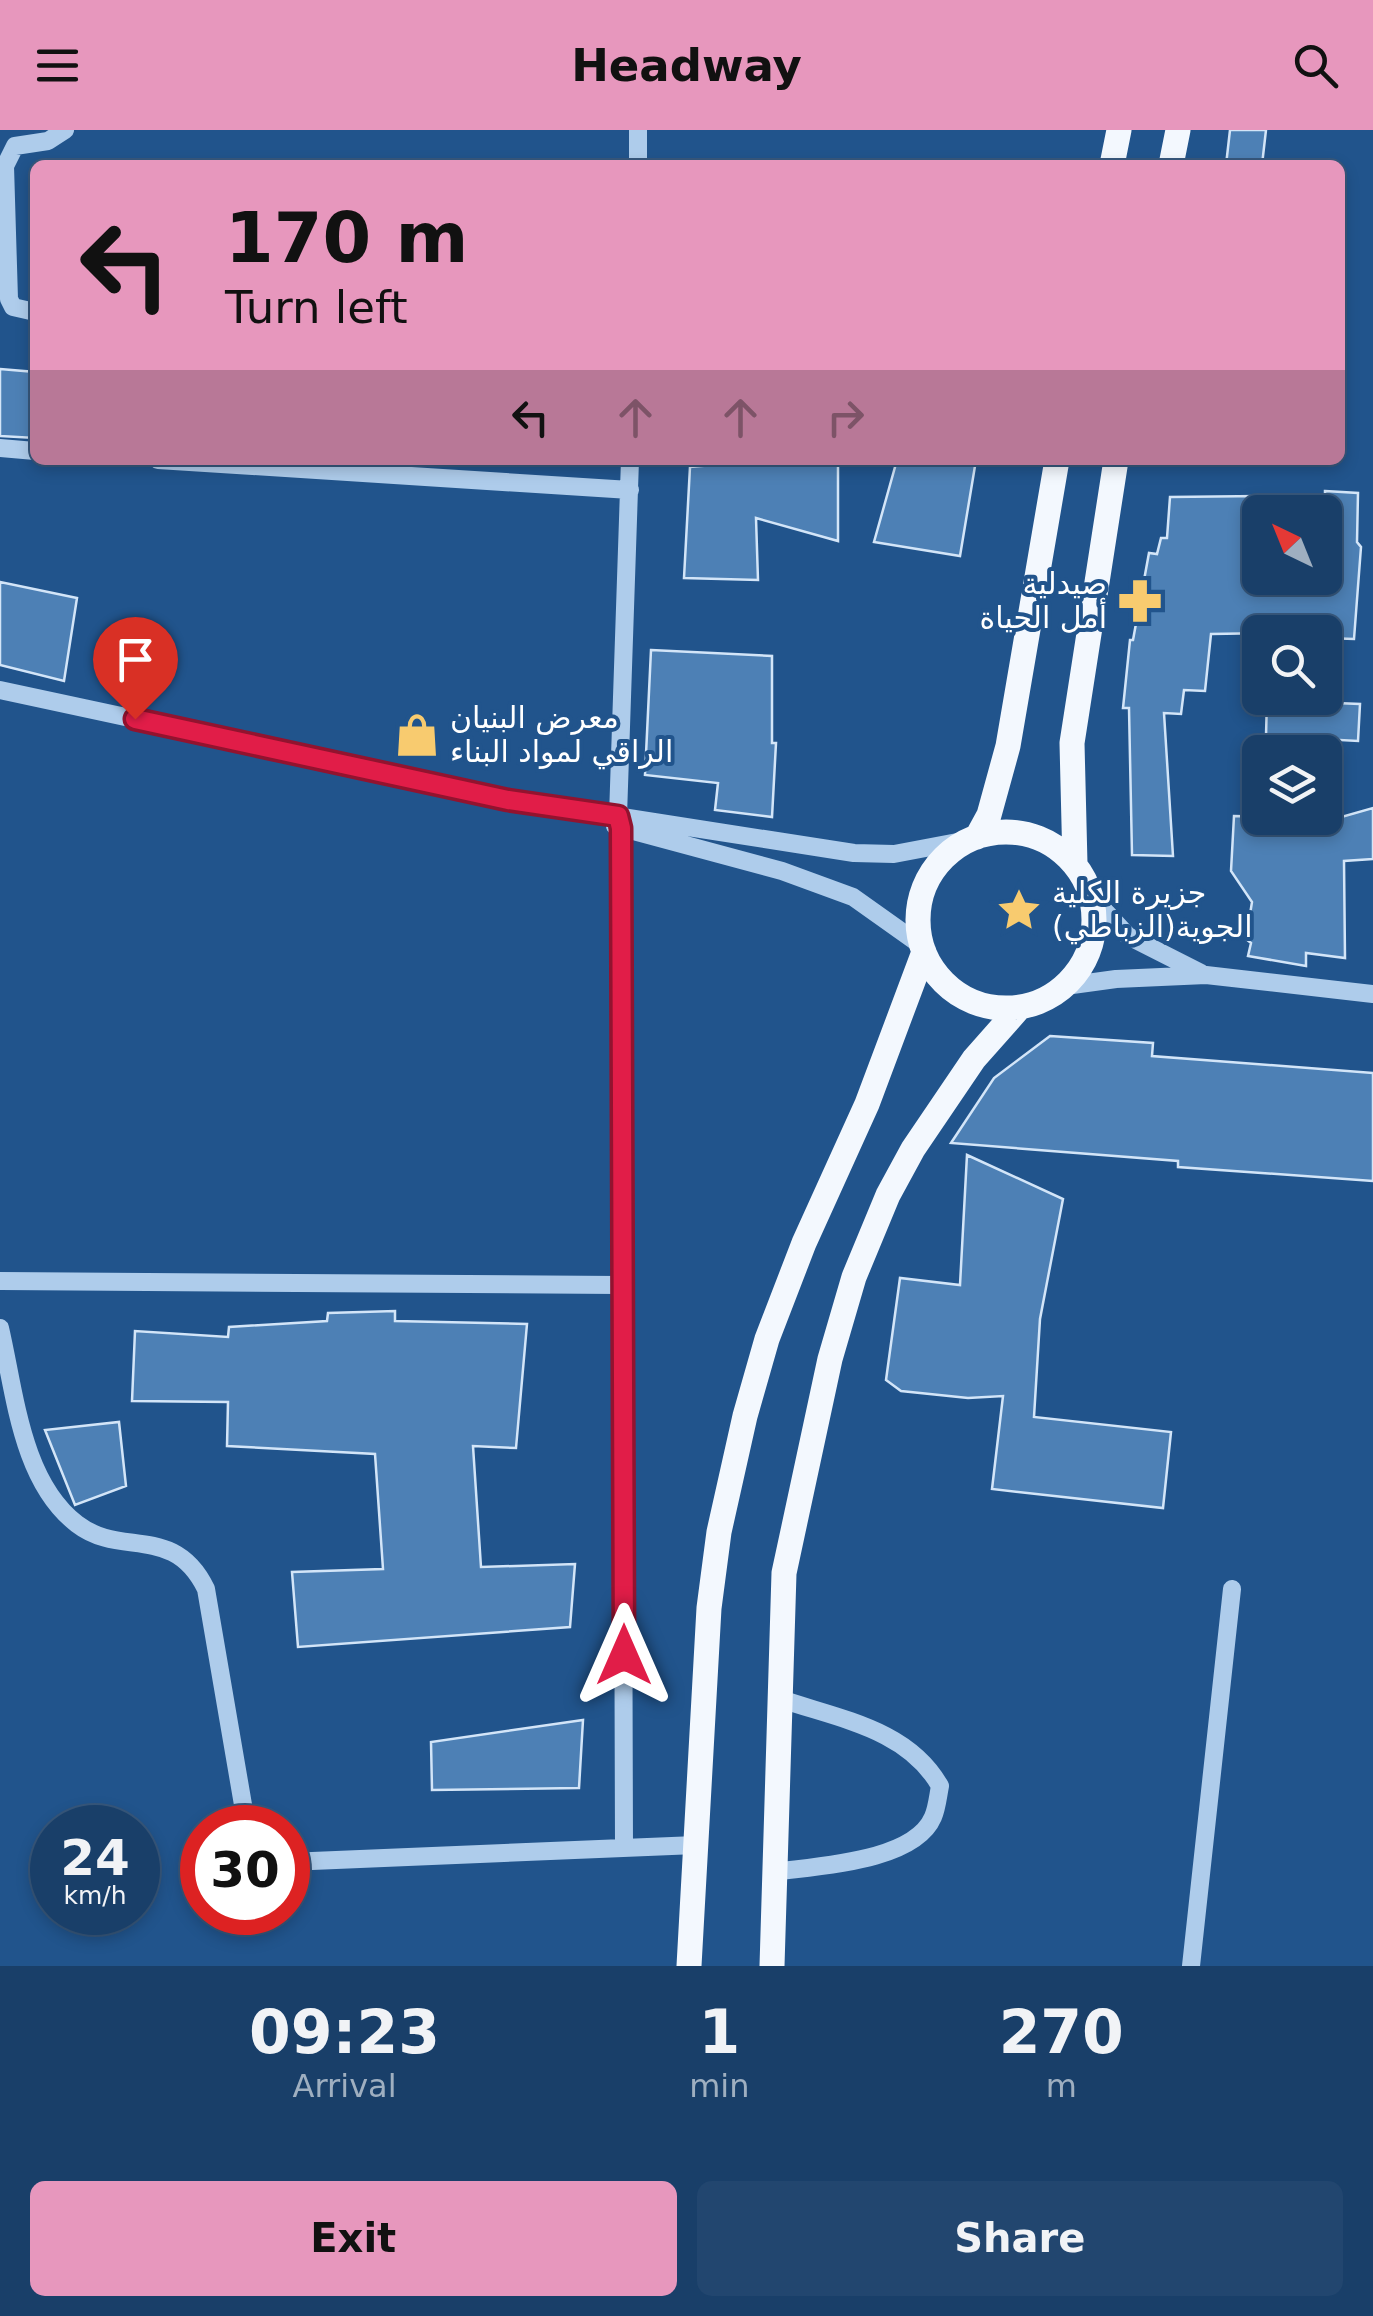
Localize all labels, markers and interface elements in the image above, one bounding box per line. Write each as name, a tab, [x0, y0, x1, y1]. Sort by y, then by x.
icon: menu	[30, 38, 85, 93]
icon: search	[1288, 38, 1343, 93]
text: Headway	[571, 39, 802, 92]
text: 170 m	[225, 197, 468, 279]
icon: left	[60, 200, 190, 330]
text: Turn left	[225, 281, 408, 334]
icon: left	[503, 390, 558, 445]
icon: ahead	[608, 390, 663, 445]
icon: ahead	[713, 390, 768, 445]
icon: right	[818, 390, 873, 445]
north arrow	[1242, 495, 1342, 595]
map controls	[1242, 495, 1342, 835]
place label: صيدلية أمل الحياة	[980, 566, 1107, 635]
pharmacy icon: صيدلية أمل الحياة	[1116, 577, 1164, 625]
button: search	[1242, 615, 1342, 715]
pin	[93, 617, 178, 720]
icon: arrive	[108, 632, 163, 687]
place label: معرض البنيان الراقي لمواد البناء	[450, 700, 673, 770]
shop icon: معرض البنيان الراقي لمواد البناء	[393, 711, 441, 759]
button: layers	[1242, 735, 1342, 835]
place label: جزيرة الكلية الجوية(الزباطي)	[1052, 875, 1253, 945]
place icon: جزيرة الكلية الجوية(الزباطي)	[995, 886, 1043, 934]
position arrow	[572, 1603, 676, 1707]
speed limit sign: 30	[180, 1805, 310, 1935]
text: 24	[60, 1829, 130, 1887]
text: km/h	[63, 1881, 127, 1910]
text: 09:23	[249, 1997, 440, 2067]
text: 1	[698, 1997, 740, 2067]
text: 270	[999, 1997, 1124, 2067]
text: Arrival	[293, 2067, 397, 2105]
text: min	[689, 2067, 750, 2105]
text: m	[1046, 2067, 1077, 2105]
button: Exit	[30, 2181, 677, 2296]
button: Share	[697, 2181, 1343, 2296]

